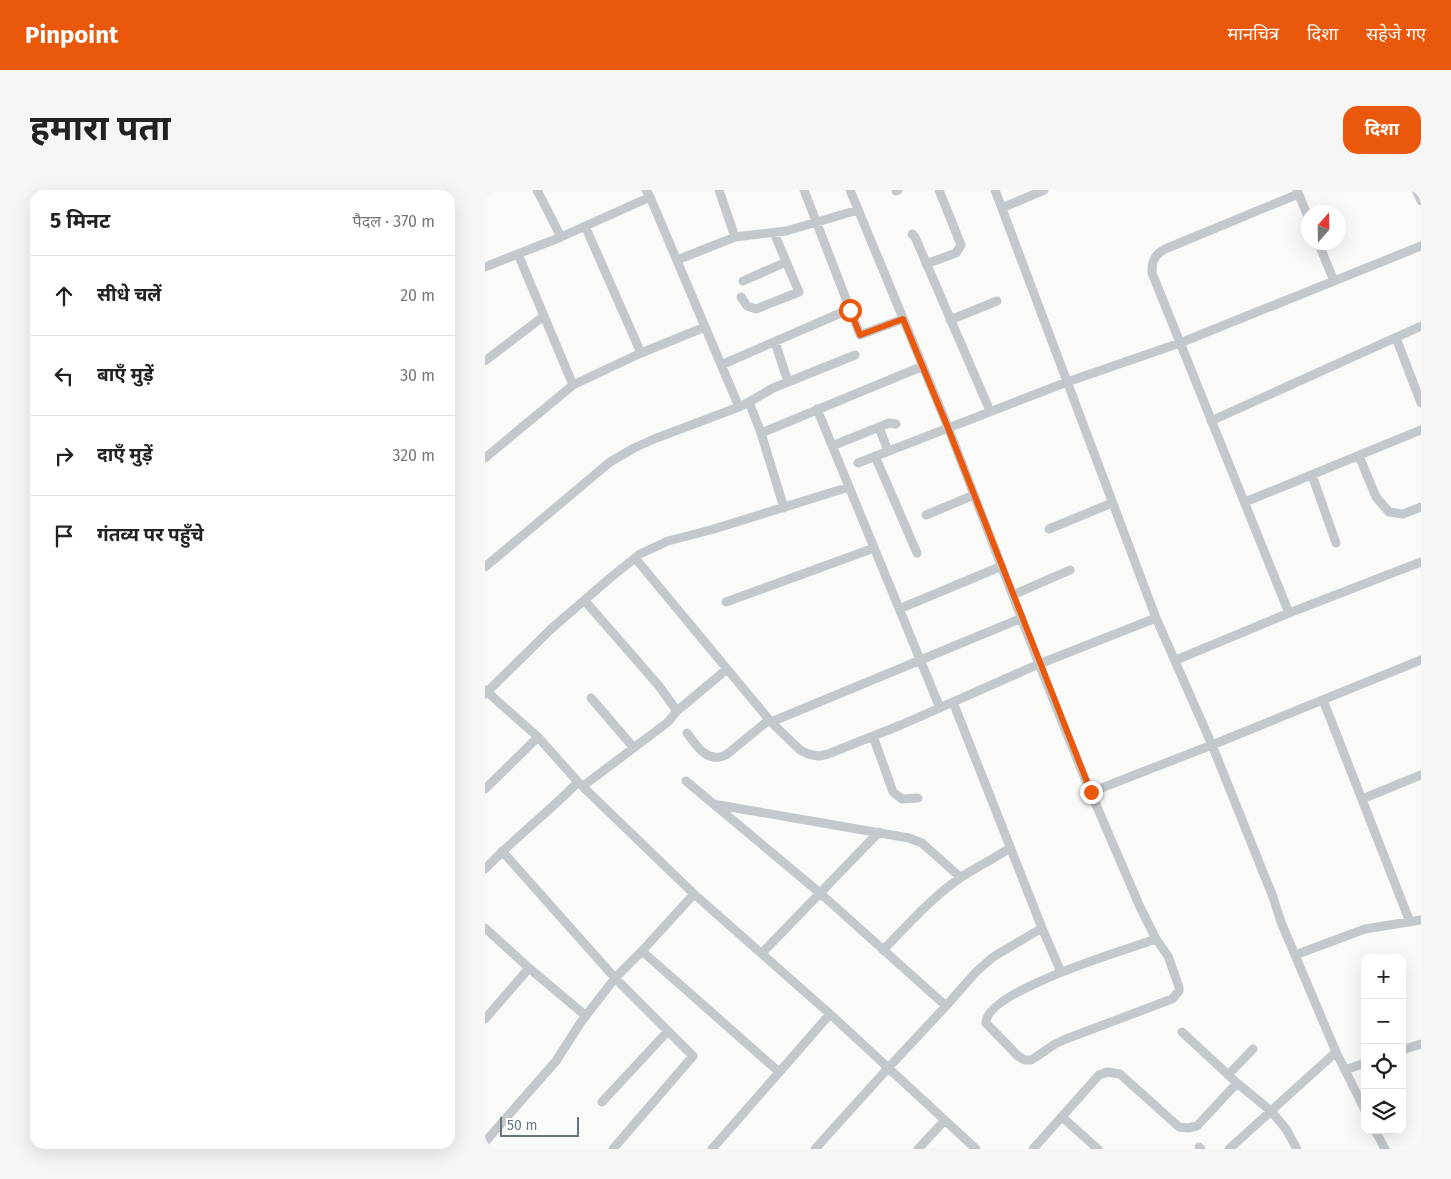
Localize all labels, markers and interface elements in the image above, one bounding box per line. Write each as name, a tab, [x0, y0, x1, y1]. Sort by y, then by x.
text: Pinpoint	[25, 21, 118, 49]
text: मानचित्र	[1227, 23, 1279, 45]
text: दिशा	[1307, 23, 1338, 45]
text: सहेजे गए	[1366, 23, 1426, 45]
button: दिशा	[1343, 106, 1421, 154]
text: हमारा पता	[30, 107, 170, 149]
north arrow	[1301, 205, 1346, 250]
text: 5 मिनट	[50, 208, 110, 234]
text: पैदल · 370 m	[353, 212, 435, 231]
icon: ahead	[50, 282, 78, 310]
text: सीधे चलें	[97, 283, 161, 306]
text: 20 m	[400, 286, 435, 305]
route start	[839, 299, 862, 322]
icon: left	[50, 362, 78, 390]
text: बाएँ मुड़ें	[97, 363, 154, 386]
text: 30 m	[400, 366, 435, 385]
icon: right	[50, 442, 78, 470]
text: दाएँ मुड़ें	[97, 443, 153, 466]
text: 320 m	[392, 446, 435, 465]
icon: arrive	[50, 522, 78, 550]
text: गंतव्य पर पहुँचे	[97, 523, 204, 546]
route end	[1080, 781, 1103, 804]
map controls	[1361, 954, 1406, 1134]
button: +	[1361, 954, 1406, 999]
button: −	[1361, 999, 1406, 1044]
button: locate	[1361, 1044, 1406, 1089]
button: layers	[1361, 1089, 1406, 1134]
scale bar	[500, 1114, 579, 1137]
text: 50 m	[507, 1117, 538, 1134]

